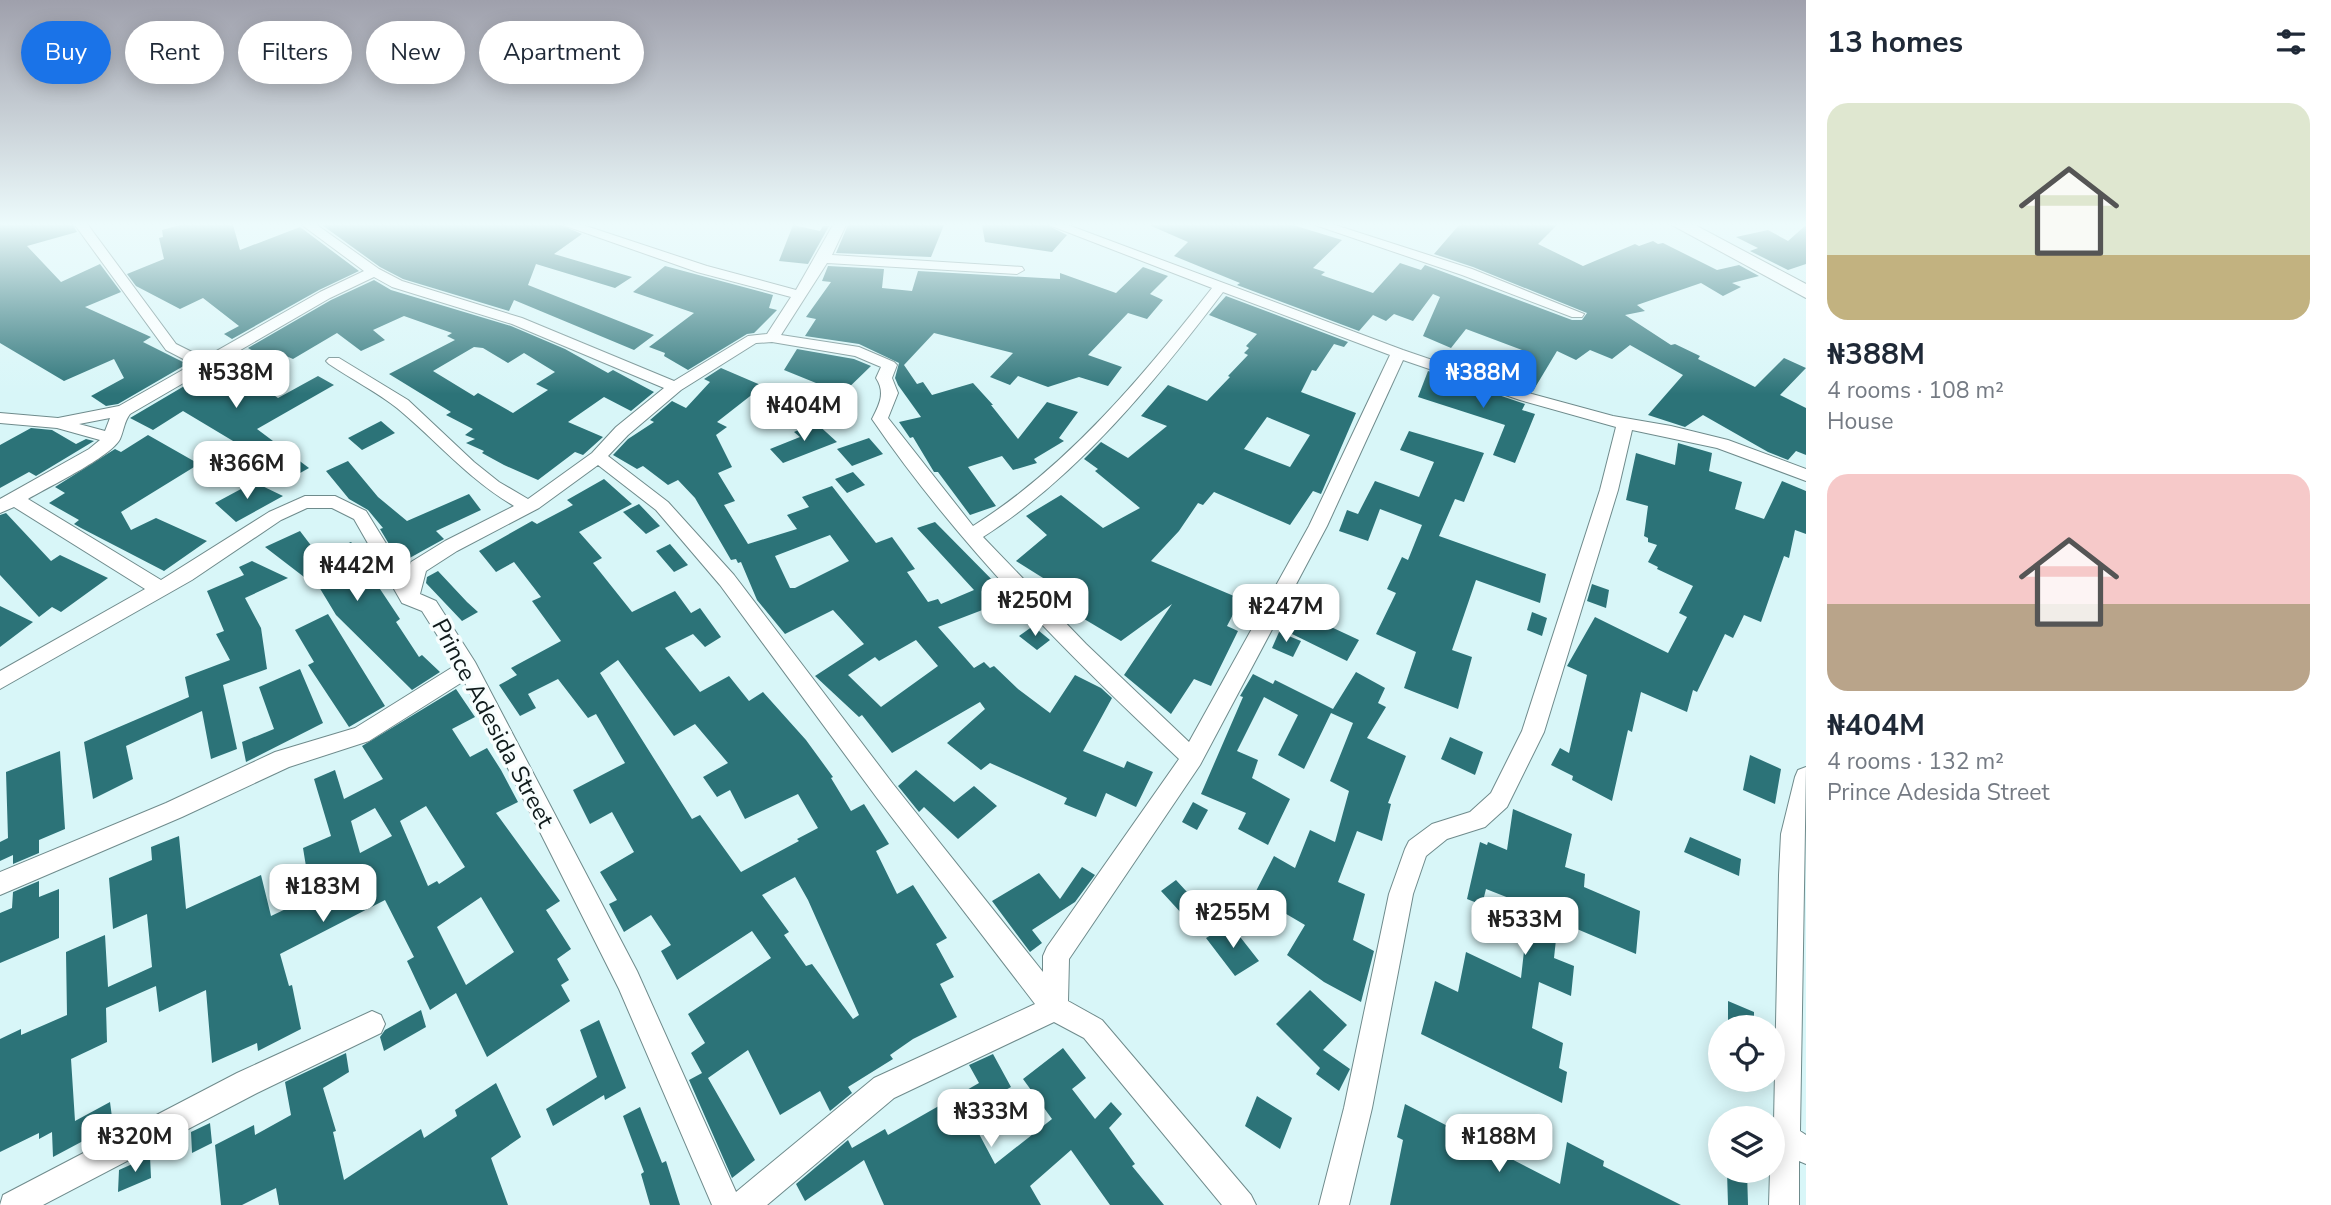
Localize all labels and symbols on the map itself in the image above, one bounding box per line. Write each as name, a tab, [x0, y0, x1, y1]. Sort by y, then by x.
pin: ₦538M	[187, 350, 285, 410]
pin: ₦388M	[1434, 350, 1532, 410]
pin: ₦404M	[755, 384, 853, 443]
pin: ₦366M	[198, 442, 296, 501]
pin: ₦442M	[308, 544, 406, 603]
pin: ₦250M	[986, 578, 1084, 638]
pin: ₦247M	[1237, 584, 1335, 644]
street label: Prince Adesida Street	[424, 613, 562, 834]
pin: ₦183M	[274, 864, 372, 924]
pin: ₦255M	[1184, 890, 1282, 950]
pin: ₦533M	[1476, 898, 1574, 957]
pin: ₦333M	[942, 1090, 1040, 1149]
pin: ₦320M	[86, 1114, 184, 1174]
pin: ₦188M	[1450, 1114, 1548, 1174]

